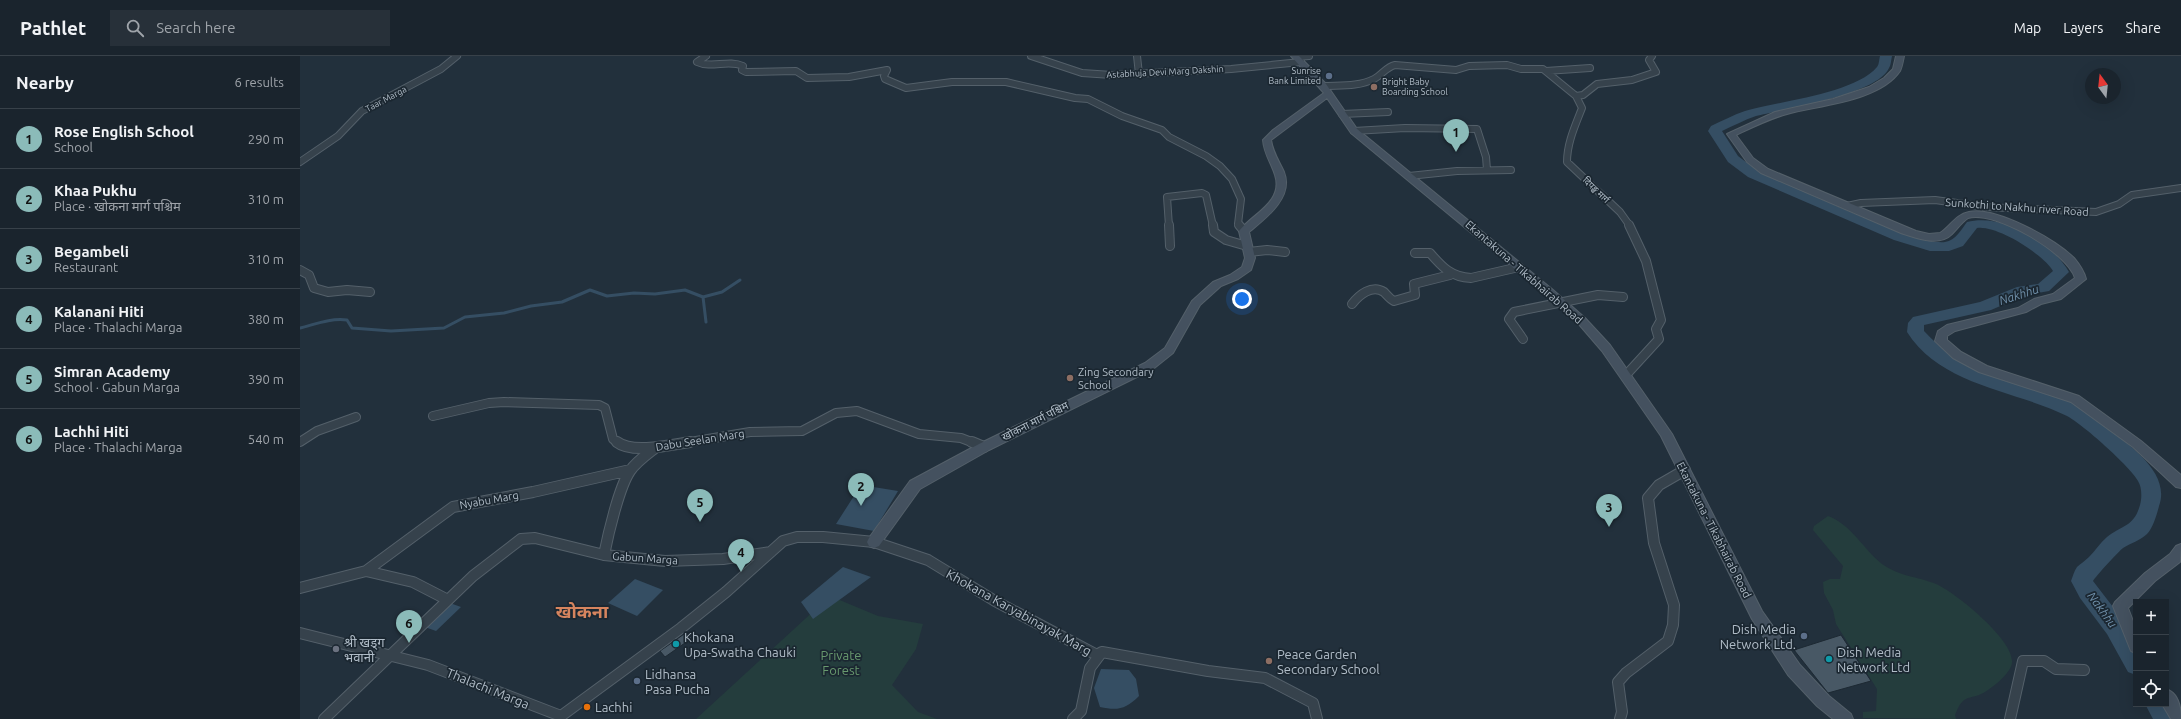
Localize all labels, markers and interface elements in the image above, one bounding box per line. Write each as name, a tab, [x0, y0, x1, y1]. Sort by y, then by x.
search box	[110, 10, 390, 46]
text: Pathlet	[20, 17, 86, 39]
icon: search	[124, 17, 146, 39]
text: Search here	[156, 19, 236, 36]
text: Map	[2014, 20, 2041, 36]
text: Layers	[2063, 20, 2103, 36]
text: Share	[2125, 20, 2161, 36]
street label: Astabhuja Devi Marg Dakshin	[1106, 64, 1224, 80]
place label: Sunrise Bank Limited	[1268, 66, 1321, 86]
north arrow	[2085, 68, 2121, 104]
marker: Sunrise Bank Limited	[1324, 71, 1334, 81]
text: Nearby	[16, 73, 74, 92]
text: 6 results	[234, 75, 284, 89]
place label: Bright Baby Boarding School	[1382, 77, 1448, 97]
marker: Bright Baby Boarding School	[1369, 82, 1379, 92]
street label: Taar Marga	[364, 84, 408, 114]
pin: 1	[1443, 119, 1469, 152]
text: Rose English School	[54, 123, 194, 140]
text: 1	[25, 132, 33, 146]
text: 290 m	[248, 132, 284, 146]
text: School	[54, 140, 93, 154]
street label: दिपङ्ख मार्ग	[1581, 174, 1613, 206]
text: Khaa Pukhu	[54, 182, 137, 199]
text: 2	[25, 192, 33, 206]
text: 310 m	[248, 192, 284, 206]
street label: Sunkothi to Nakhu river Road	[1945, 196, 2089, 218]
text: Place · खोकना मार्ग पश्चिम	[54, 199, 181, 213]
street label: Ekantakuna - Tikabhairab Road	[1463, 218, 1585, 326]
text: Begambeli	[54, 243, 129, 260]
text: 3	[25, 252, 33, 266]
text: 310 m	[248, 252, 284, 266]
text: Restaurant	[54, 260, 118, 274]
water label: Nakhhu	[1997, 282, 2041, 307]
your location	[1232, 289, 1252, 309]
text: Kalanani Hiti	[54, 303, 144, 320]
text: 4	[25, 312, 33, 326]
text: 380 m	[248, 312, 284, 326]
text: Place · Thalachi Marga	[54, 320, 182, 334]
text: Simran Academy	[54, 363, 170, 380]
place label: Zing Secondary School	[1078, 366, 1154, 391]
text: 5	[25, 372, 33, 386]
text: 390 m	[248, 372, 284, 386]
marker: Zing Secondary School	[1065, 373, 1075, 383]
text: School · Gabun Marga	[54, 380, 180, 394]
street label: खोकना मार्ग पश्चिम	[1000, 399, 1071, 443]
text: Lachhi Hiti	[54, 423, 129, 440]
street label: Dabu Seelan Marg	[655, 427, 745, 453]
text: 6	[25, 432, 33, 446]
text: 540 m	[248, 432, 284, 446]
text: Place · Thalachi Marga	[54, 440, 182, 454]
street label: Ekantakuna - Tikabhairab Road	[1674, 460, 1754, 600]
pin: 2	[848, 473, 874, 506]
street label: Nyabu Marg	[459, 489, 519, 511]
pin: 5	[687, 489, 713, 522]
pin: 3	[1596, 494, 1622, 527]
pin: 4	[728, 539, 754, 572]
street label: Gabun Marga	[612, 550, 678, 566]
street label: Khokana Karyabinayak Marg	[944, 566, 1094, 658]
water label: Nakhhu	[2085, 589, 2120, 630]
map controls	[2133, 599, 2169, 707]
button: +	[2133, 599, 2169, 635]
district label: खोकना	[556, 601, 609, 621]
pin: 6	[396, 610, 422, 643]
place label: Dish Media Network Ltd.	[1720, 622, 1796, 651]
place label: Khokana Upa-Swatha Chauki	[684, 630, 796, 659]
marker: Dish Media Network Ltd.	[1799, 631, 1809, 641]
place label: श्री खड्ग भवानी	[344, 635, 385, 664]
button: −	[2133, 635, 2169, 671]
marker: Khokana Upa-Swatha Chauki	[671, 639, 681, 649]
marker: श्री खड्ग भवानी	[331, 644, 341, 654]
place label: Dish Media Network Ltd	[1837, 645, 1910, 674]
place label: Peace Garden Secondary School	[1277, 647, 1380, 676]
park label: Private Forest	[820, 648, 862, 677]
marker: Dish Media Network Ltd	[1824, 654, 1834, 664]
marker: Peace Garden Secondary School	[1264, 656, 1274, 666]
street label: Thalachi Marga	[445, 665, 531, 711]
place label: Lidhansa Pasa Pucha	[645, 667, 710, 696]
button: locate	[2133, 671, 2169, 707]
marker: Lidhansa Pasa Pucha	[632, 676, 642, 686]
place label: Lachhi	[595, 700, 632, 714]
marker: Lachhi	[582, 702, 592, 712]

